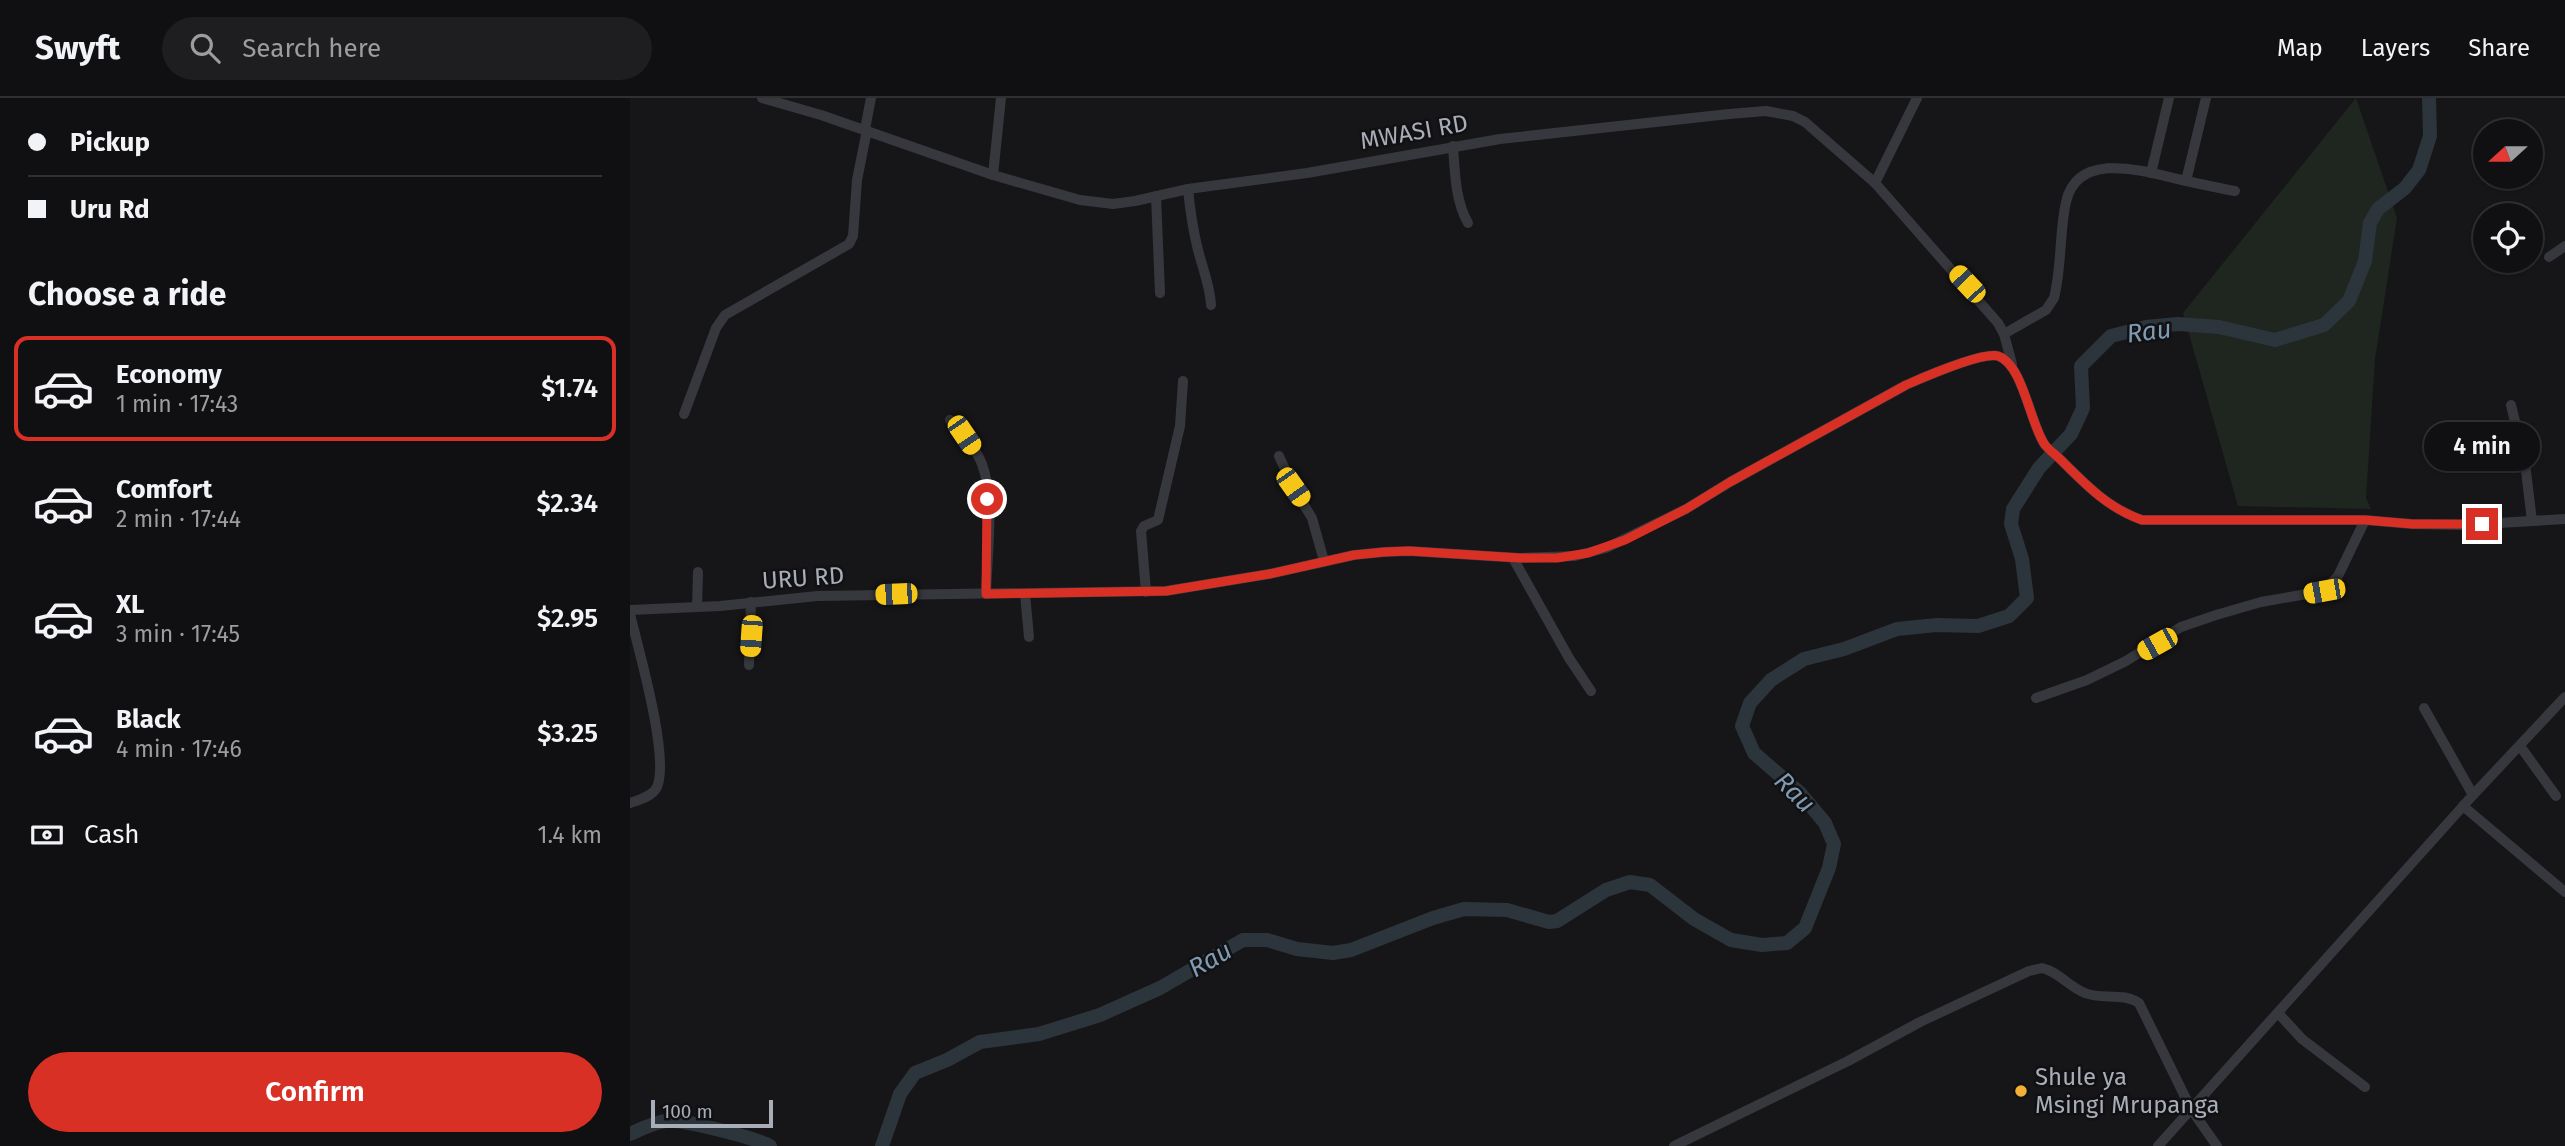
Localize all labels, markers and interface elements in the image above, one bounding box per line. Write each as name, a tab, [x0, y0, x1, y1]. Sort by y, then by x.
search box	[162, 17, 652, 80]
text: Swyft	[35, 28, 120, 68]
icon: search	[186, 29, 224, 67]
text: Search here	[242, 33, 381, 64]
text: Map	[2277, 34, 2323, 62]
text: Layers	[2361, 34, 2430, 62]
text: Share	[2468, 34, 2530, 62]
street label: MWASI RD	[1358, 109, 1470, 155]
north arrow	[2473, 119, 2543, 189]
map controls	[2473, 119, 2543, 273]
text: Pickup	[70, 127, 150, 158]
text: Uru Rd	[70, 194, 150, 225]
button: locate	[2473, 203, 2543, 273]
car	[1945, 261, 1990, 307]
text: Choose a ride	[28, 275, 226, 313]
water label: Rau	[2125, 313, 2173, 350]
icon: car	[32, 357, 95, 420]
text: Economy	[116, 359, 222, 390]
text: $1.74	[541, 373, 598, 404]
text: 1 min · 17:43	[116, 390, 238, 418]
car	[944, 412, 985, 458]
callout: 4 min	[2424, 422, 2540, 472]
text: 4 min	[2453, 432, 2511, 460]
car	[1273, 464, 1314, 510]
icon: car	[32, 472, 95, 535]
text: Comfort	[116, 474, 212, 505]
route start	[971, 483, 1003, 515]
text: $2.34	[536, 488, 598, 519]
text: 2 min · 17:44	[116, 505, 241, 533]
route end	[2466, 508, 2498, 540]
street label: URU RD	[761, 561, 845, 595]
car	[2302, 577, 2347, 605]
car	[875, 583, 918, 605]
icon: car	[32, 587, 95, 650]
text: XL	[116, 589, 144, 620]
text: $2.95	[537, 603, 598, 634]
car	[740, 614, 763, 658]
text: 3 min · 17:45	[116, 620, 240, 648]
car	[2134, 625, 2181, 663]
icon: car	[32, 702, 95, 765]
text: Black	[116, 704, 181, 735]
text: $3.25	[537, 718, 598, 749]
text: 4 min · 17:46	[116, 735, 242, 763]
water label: Rau	[1768, 765, 1822, 819]
icon: cash	[28, 816, 66, 854]
text: Cash	[84, 819, 140, 850]
text: 1.4 km	[537, 821, 602, 849]
water label: Rau	[1183, 935, 1237, 984]
button: Confirm	[28, 1052, 602, 1132]
place label: Shule ya Msingi Mrupanga	[2035, 1063, 2219, 1119]
marker: Shule ya Msingi Mrupanga	[2013, 1083, 2029, 1099]
scale bar	[651, 1097, 774, 1129]
text: 100 m	[662, 1100, 713, 1123]

